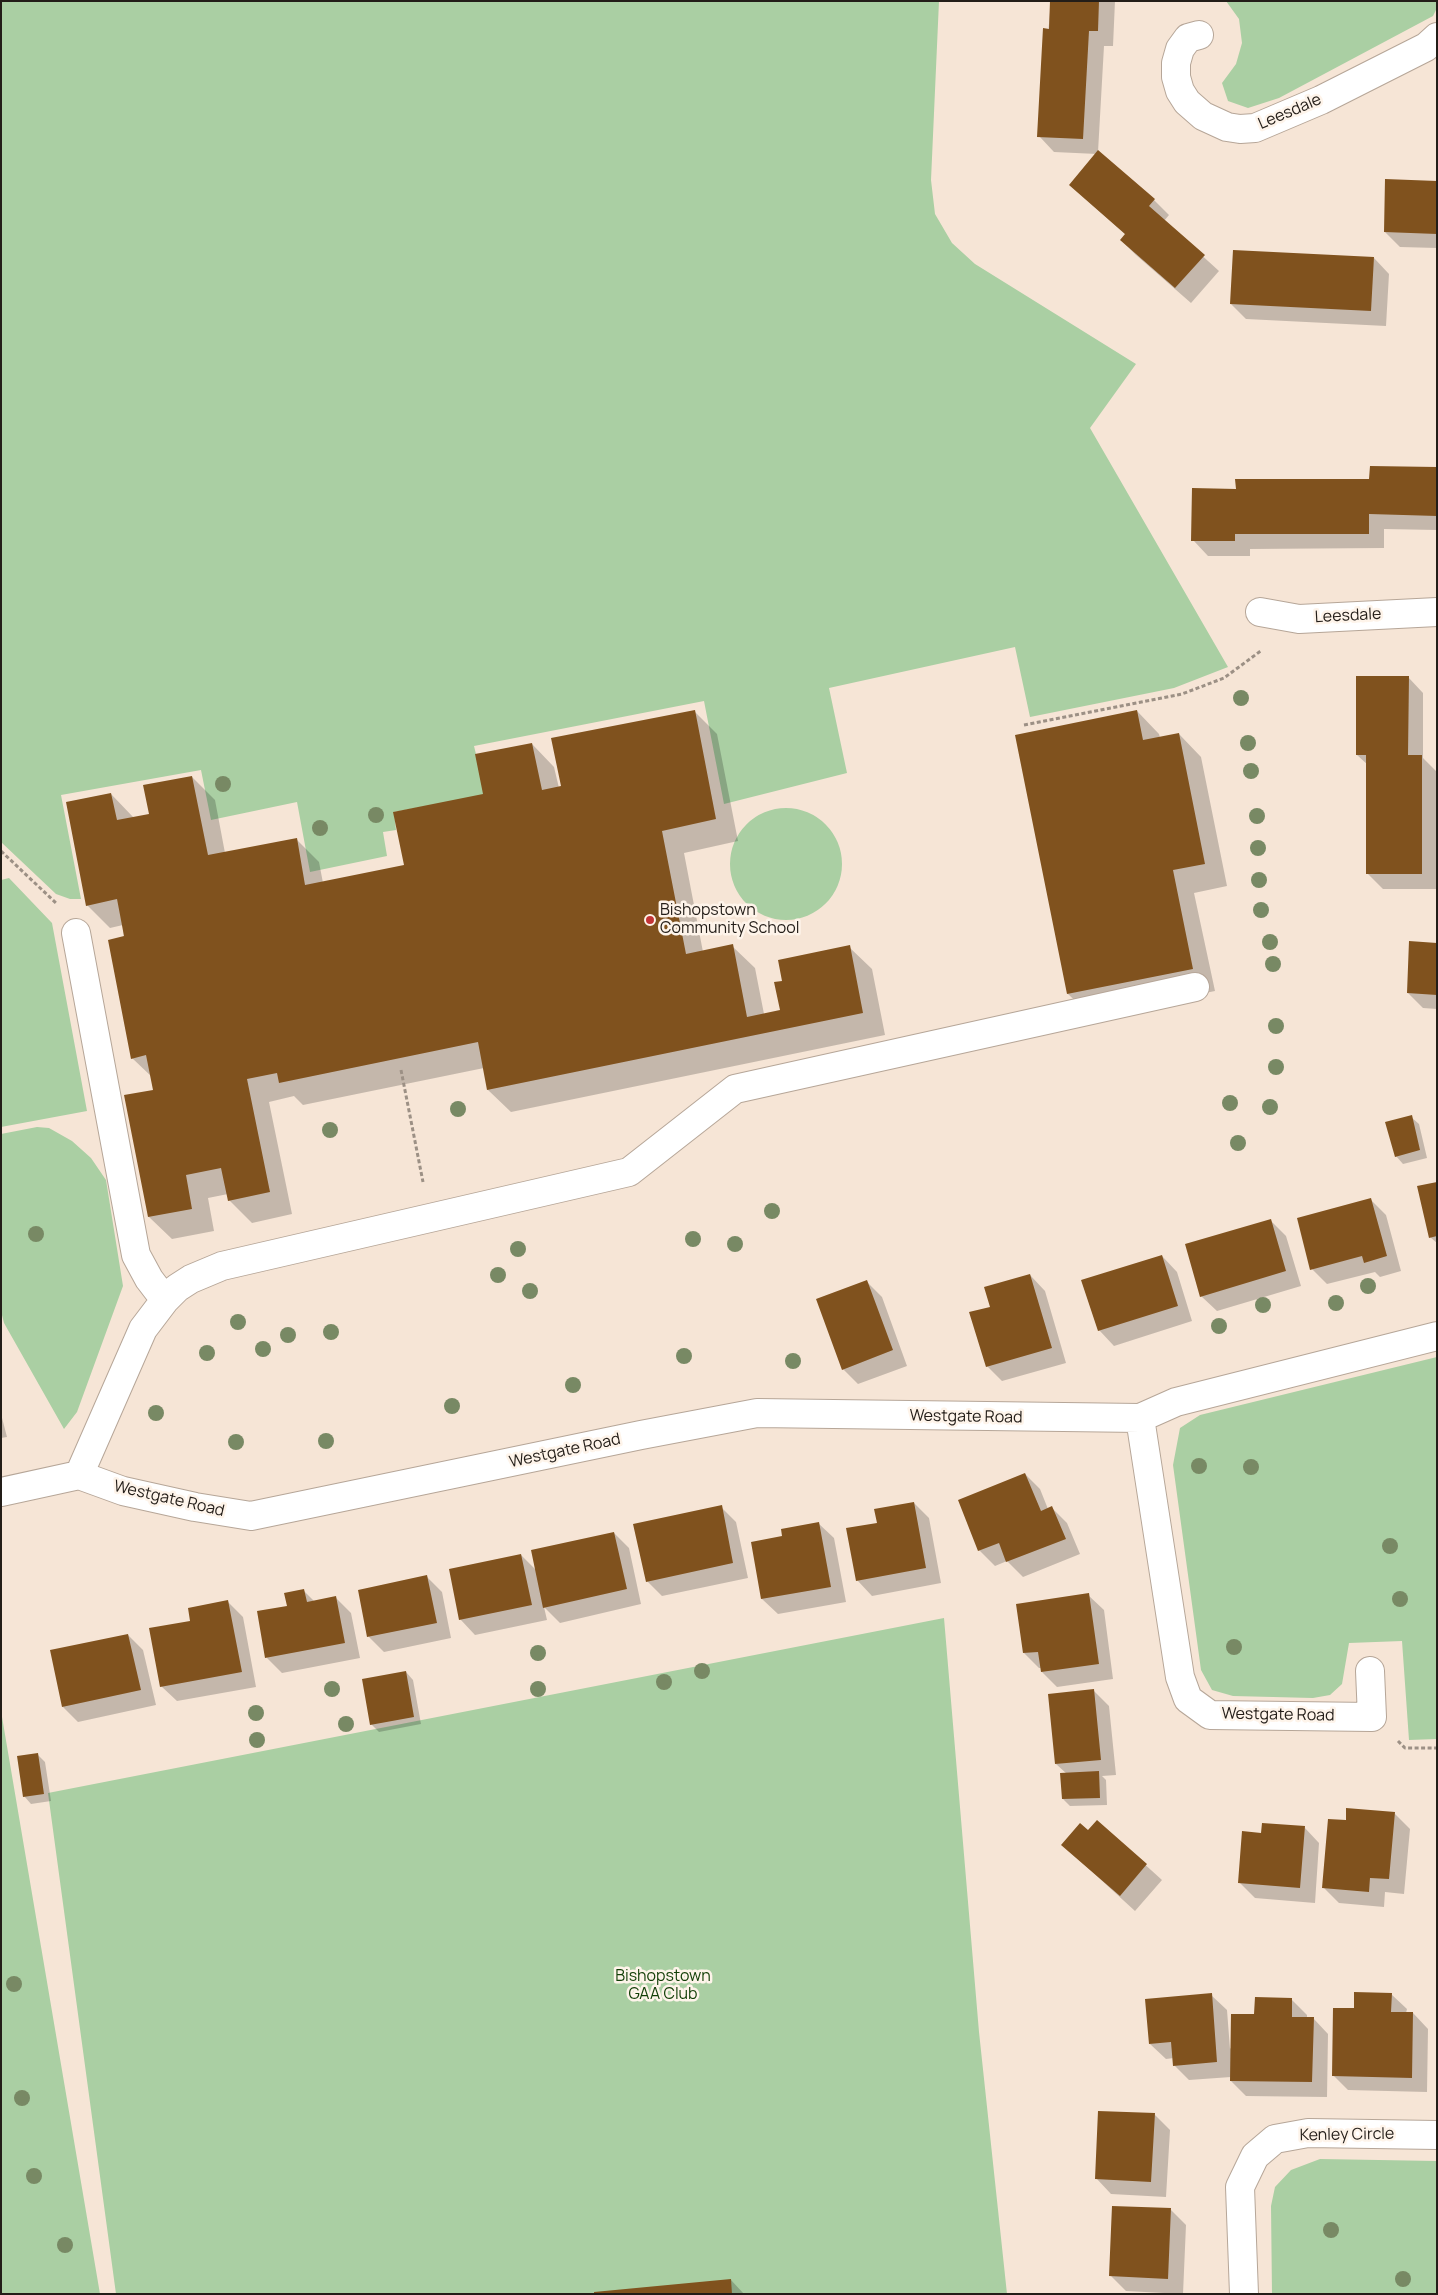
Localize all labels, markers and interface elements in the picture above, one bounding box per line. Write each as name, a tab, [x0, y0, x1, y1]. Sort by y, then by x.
street label: Leesdale	[1256, 90, 1324, 134]
street label: Leesdale	[1314, 605, 1382, 627]
place label: Bishopstown Community School	[660, 901, 799, 939]
marker: Bishopstown Community School	[644, 914, 656, 926]
street label: Westgate Road	[909, 1406, 1023, 1428]
street label: Westgate Road	[508, 1430, 622, 1472]
street label: Westgate Road	[112, 1477, 226, 1521]
street label: Westgate Road	[1221, 1704, 1335, 1726]
park label: Bishopstown GAA Club	[615, 1967, 711, 2005]
street label: Kenley Circle	[1300, 2125, 1394, 2145]

